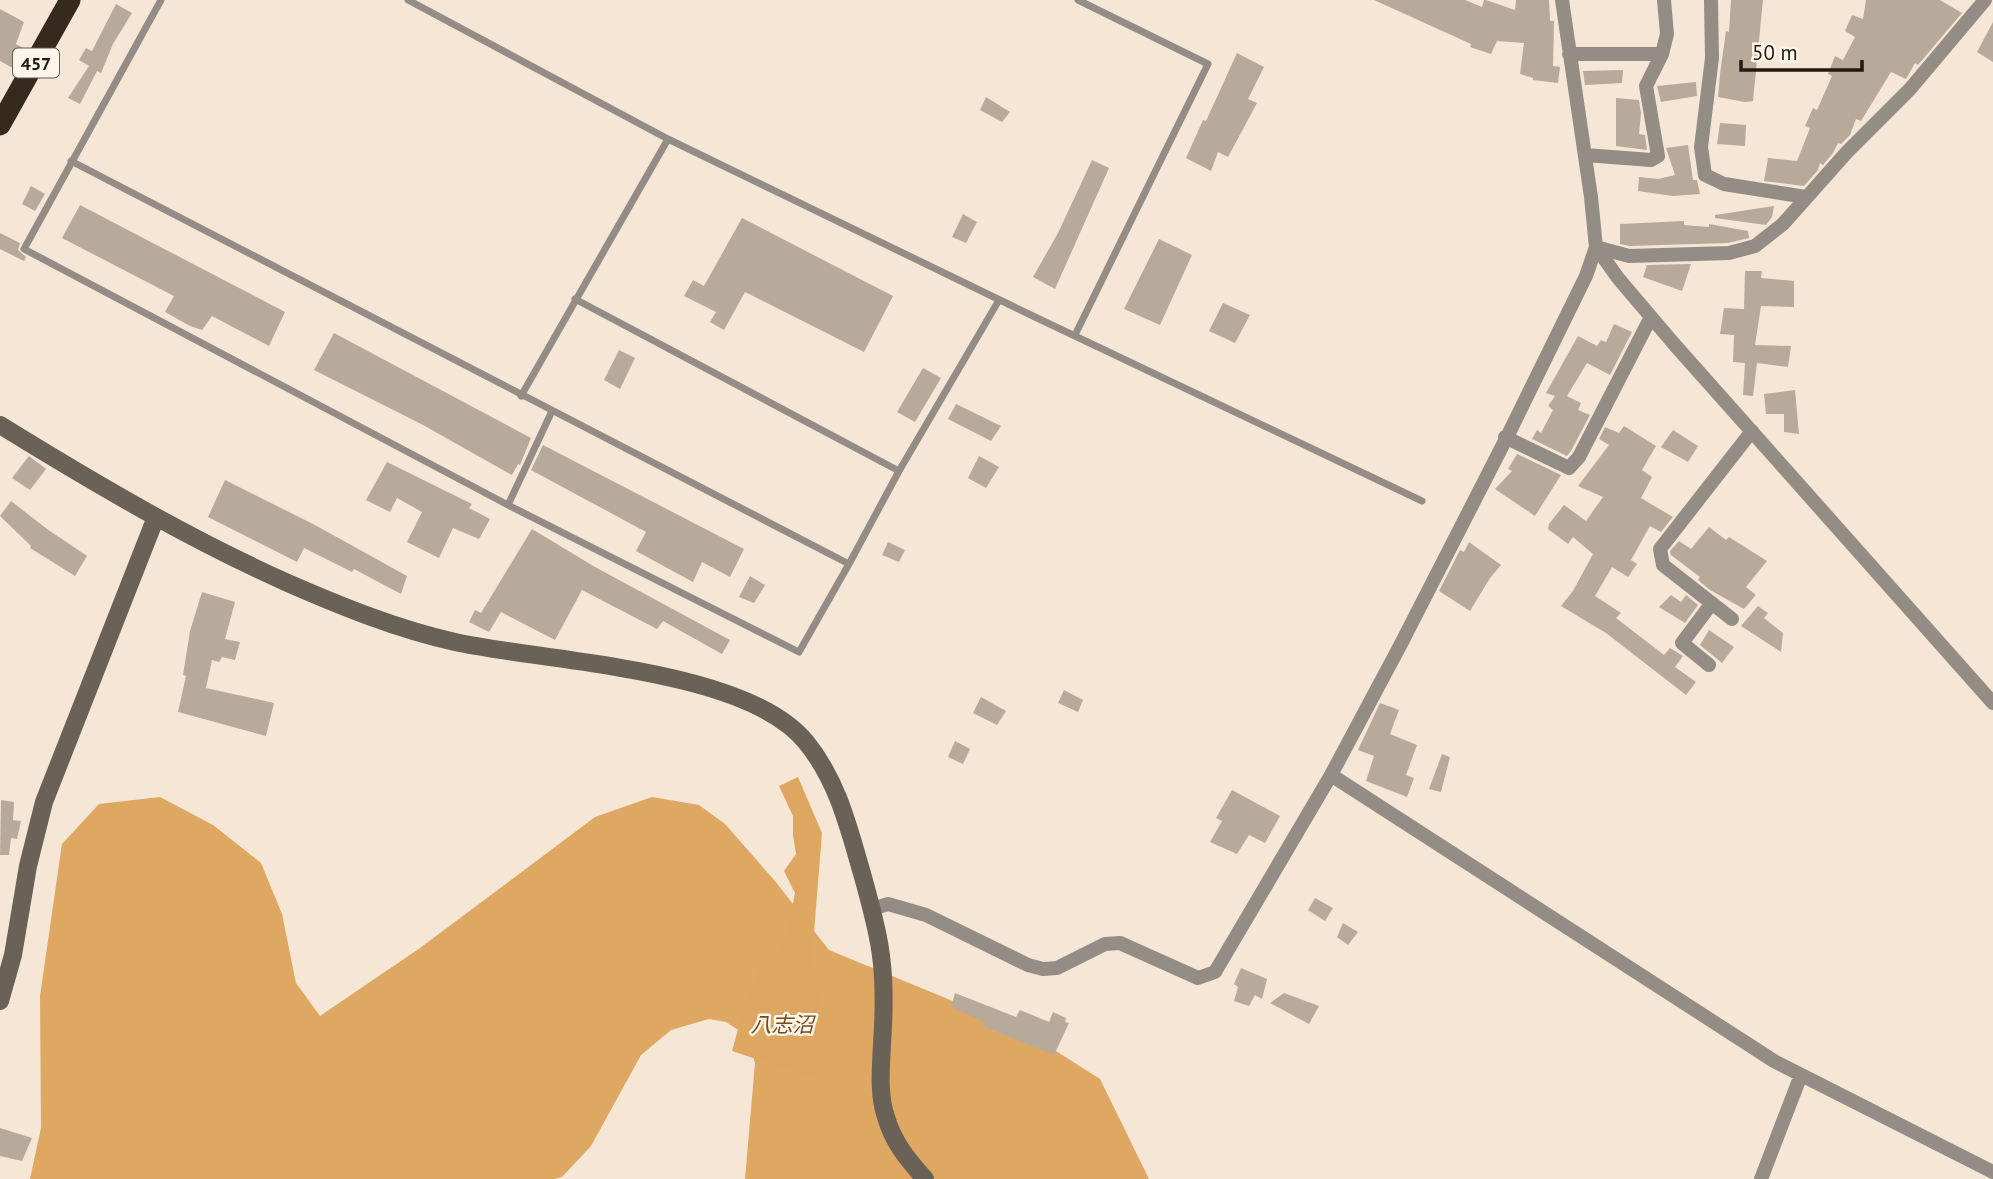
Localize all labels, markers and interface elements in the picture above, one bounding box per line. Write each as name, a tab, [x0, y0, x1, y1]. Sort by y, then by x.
scale bar	[1741, 28, 1862, 72]
text: 50 m	[1752, 39, 1798, 66]
road number: 457	[13, 48, 59, 78]
water label: 八志沼	[751, 1011, 816, 1038]

